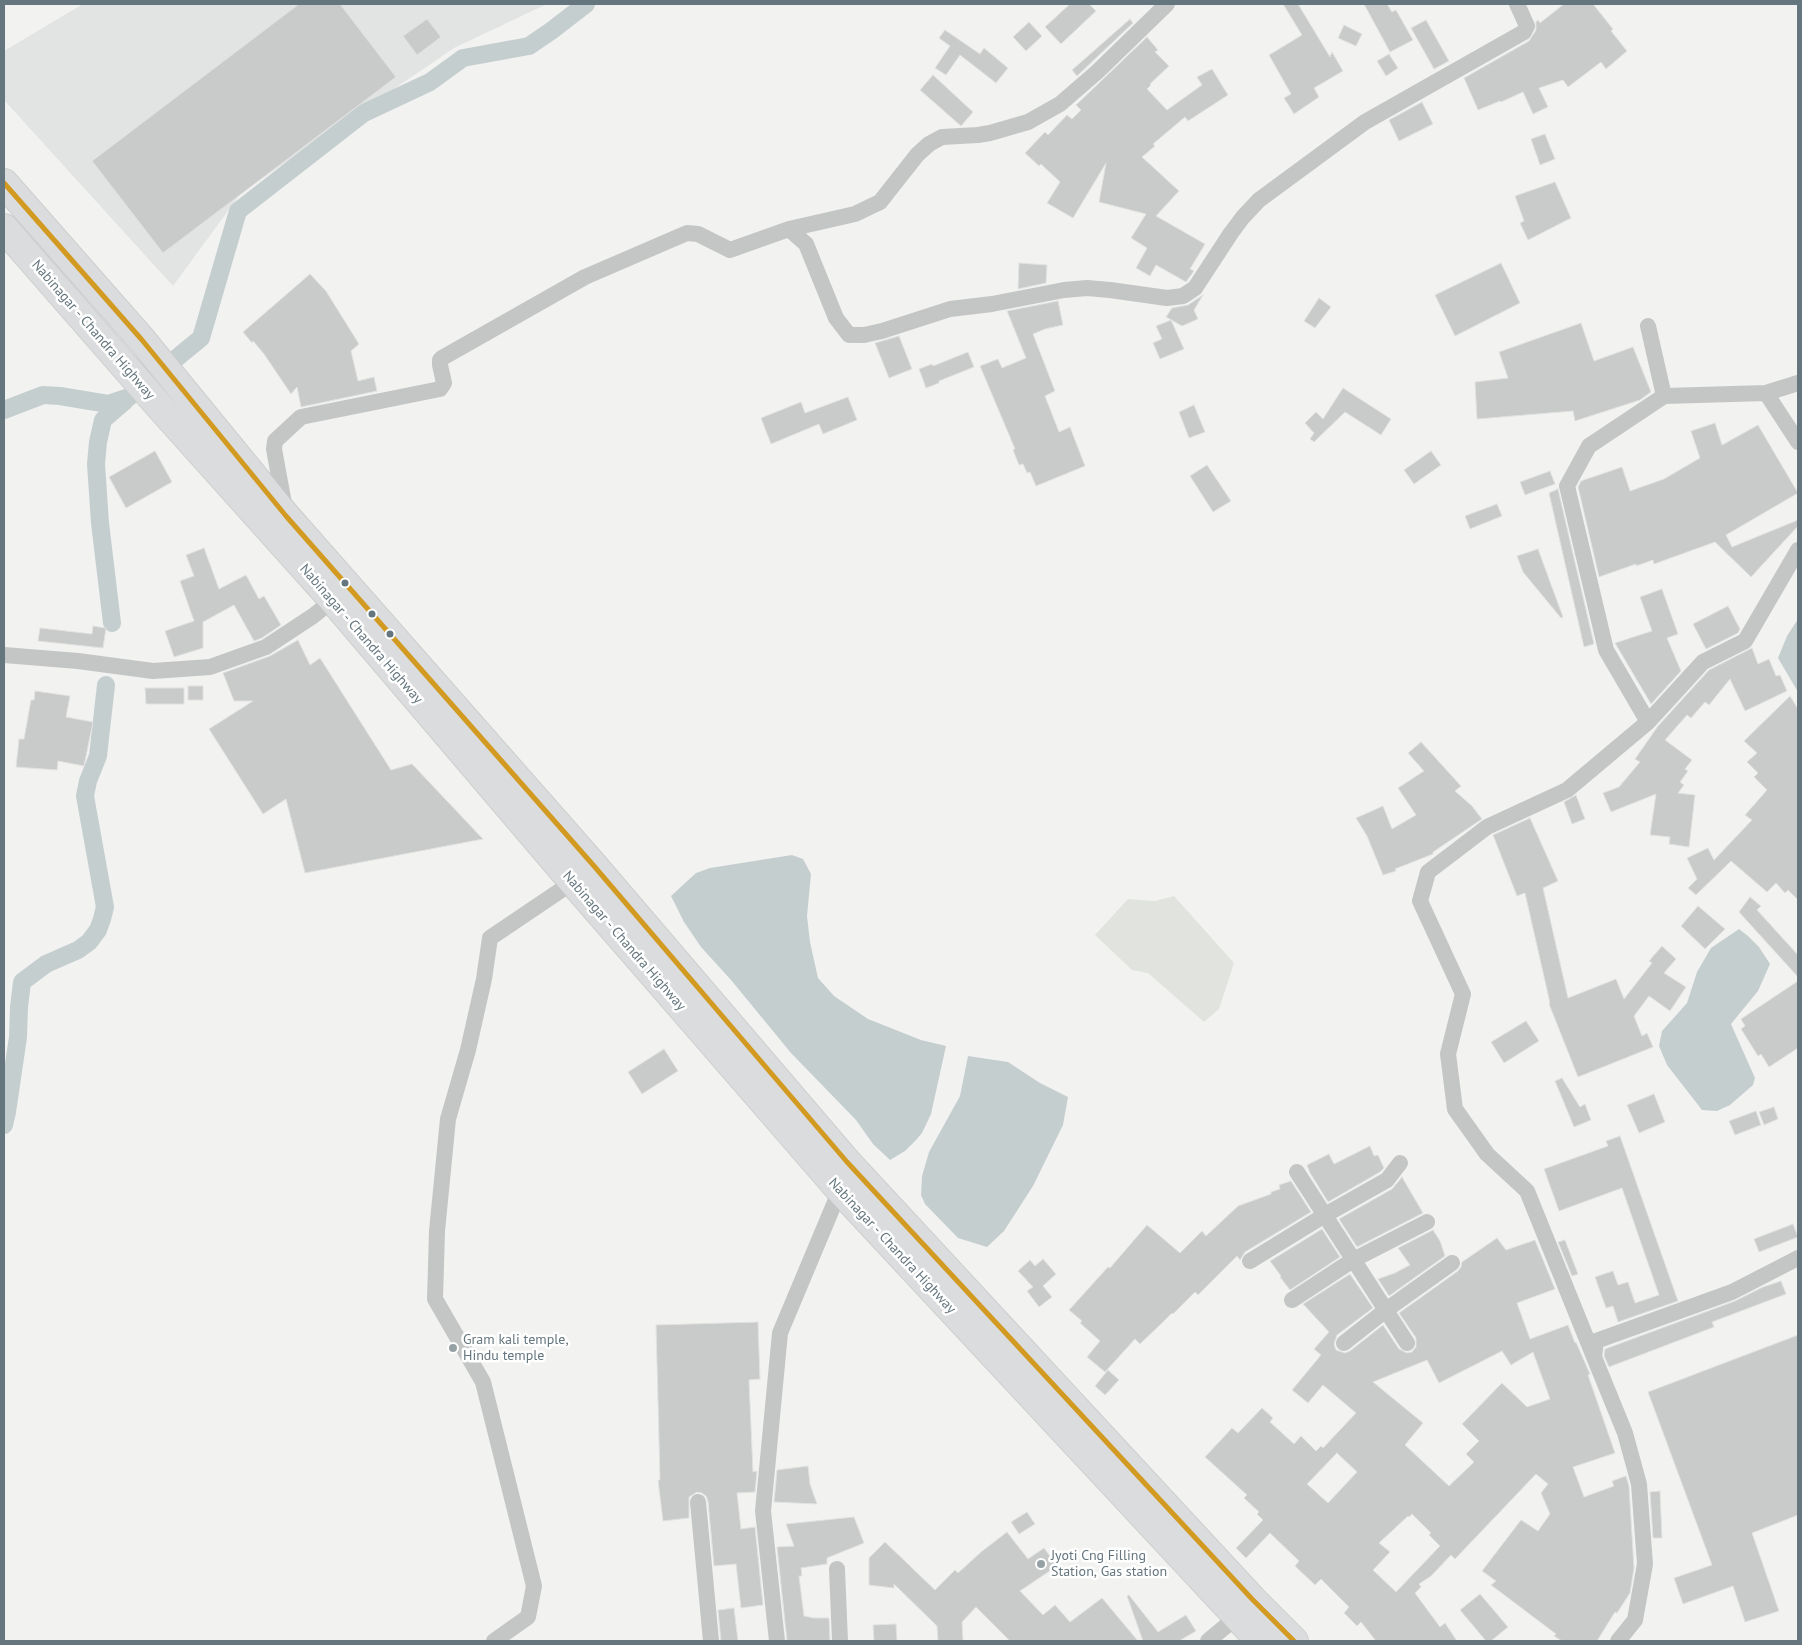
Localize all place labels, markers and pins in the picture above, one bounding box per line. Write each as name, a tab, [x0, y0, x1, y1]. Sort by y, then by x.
unlabelled marker	[340, 578, 350, 588]
unlabelled marker	[367, 609, 377, 619]
unlabelled marker	[385, 629, 395, 639]
place label: Gram kali temple, Hindu temple	[463, 1332, 569, 1364]
marker: Gram kali temple, Hindu temple	[447, 1342, 459, 1354]
place label: Jyoti Cng Filling Station, Gas station	[1051, 1548, 1167, 1580]
marker: Jyoti Cng Filling Station, Gas station	[1035, 1558, 1047, 1570]

